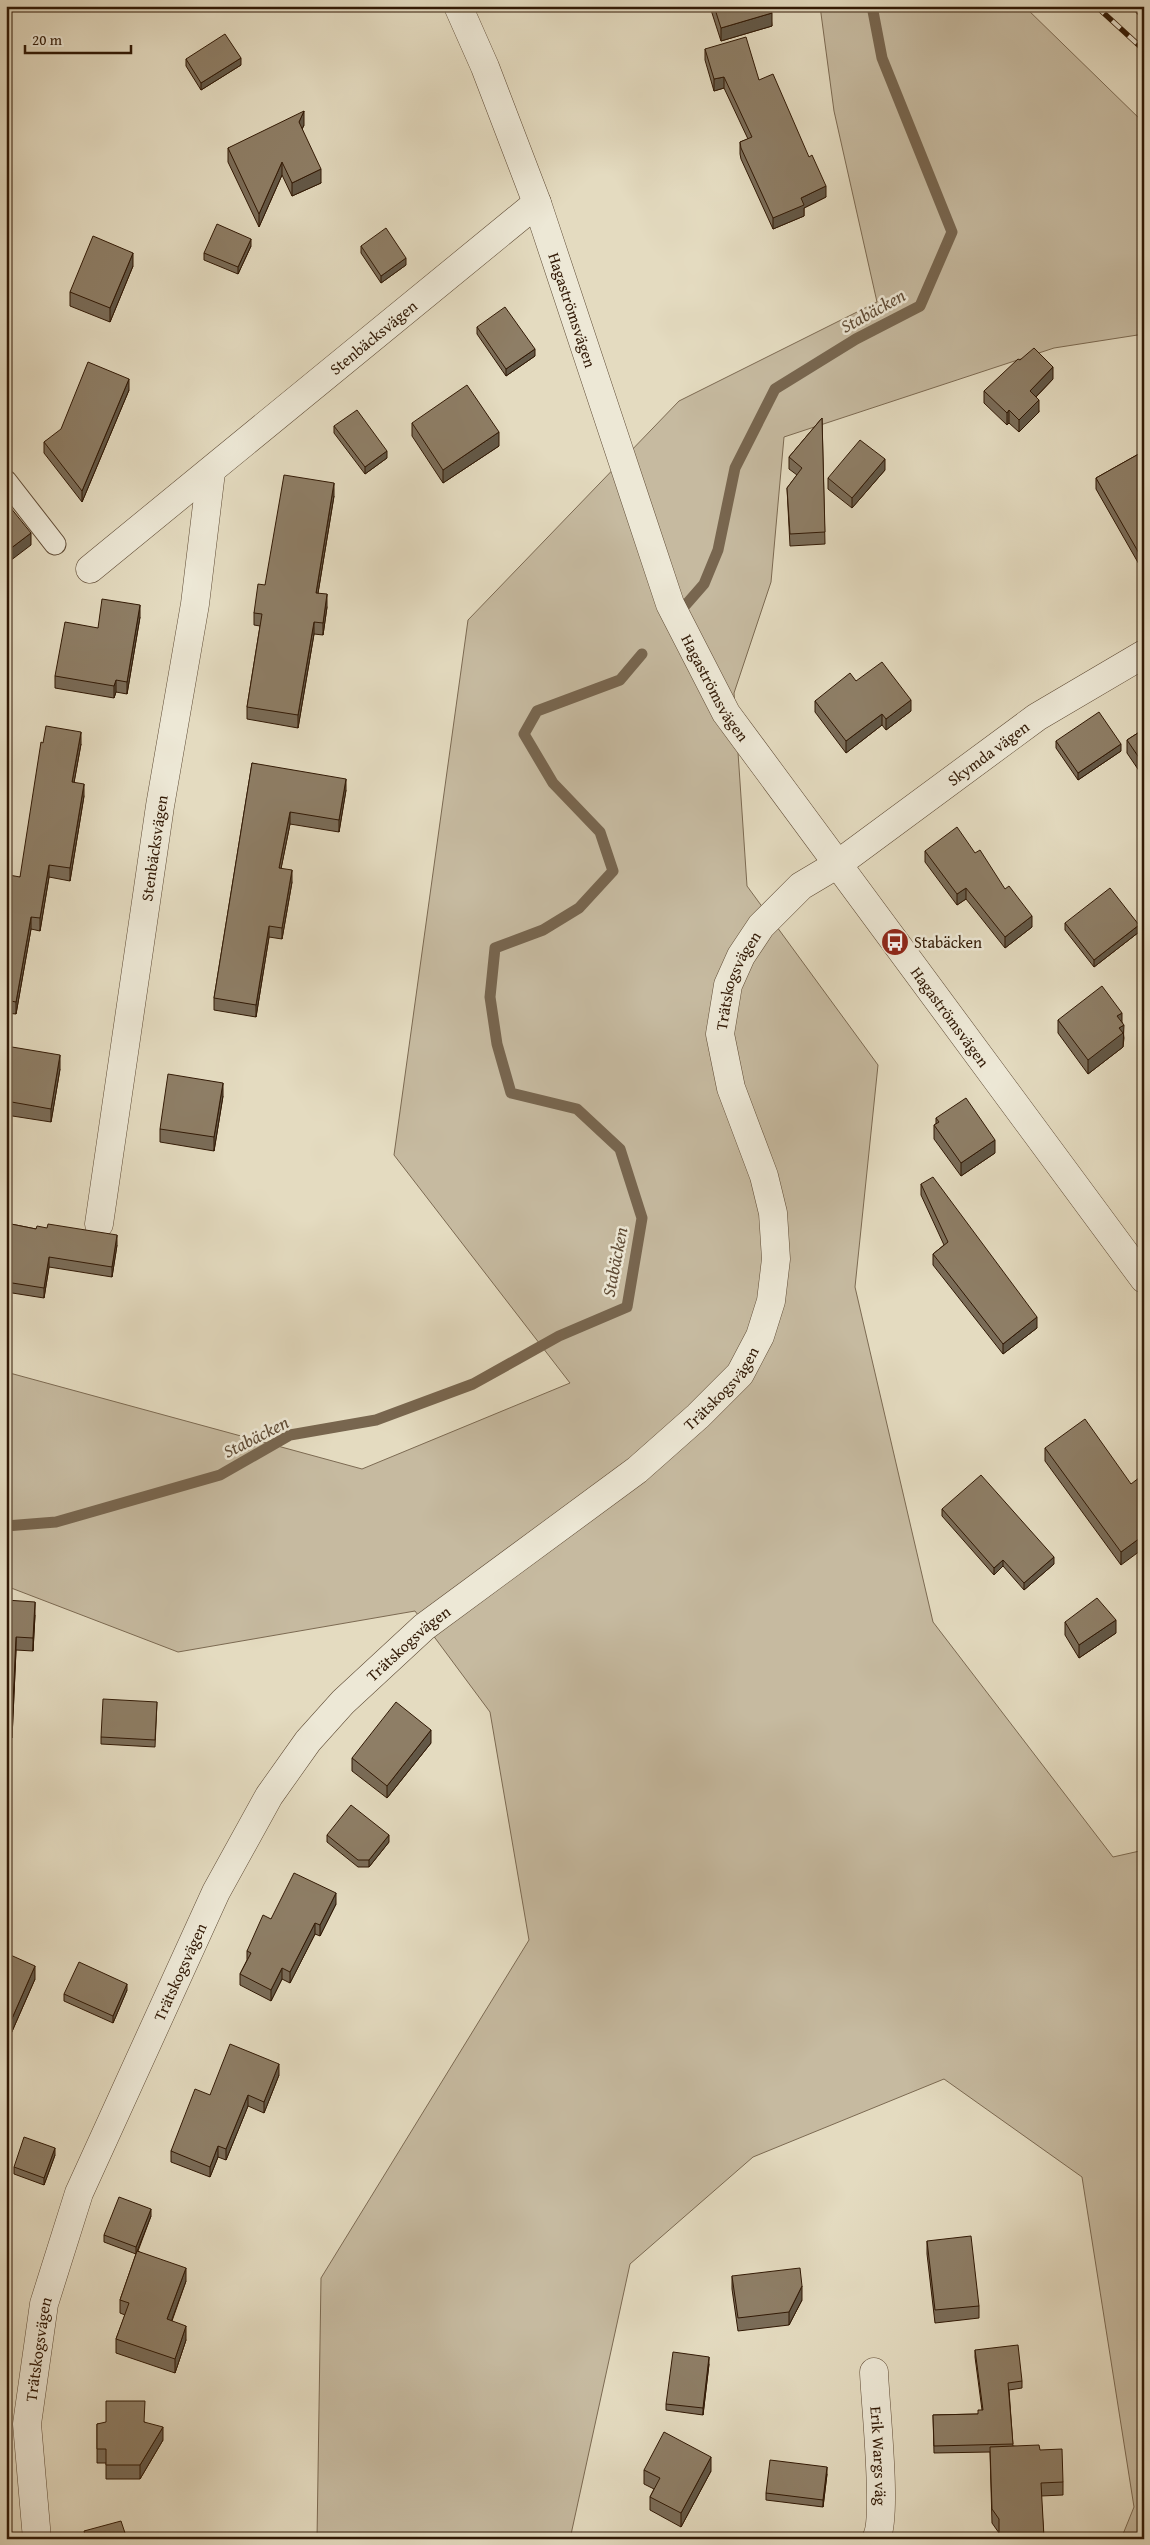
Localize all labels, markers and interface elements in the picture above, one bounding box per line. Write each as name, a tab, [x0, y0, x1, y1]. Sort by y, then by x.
scale bar	[25, 22, 131, 54]
text: 20 m	[32, 29, 63, 50]
street label: Hagaströmsvägen	[542, 249, 603, 371]
water label: Stabäcken	[835, 282, 910, 339]
street label: Stenbäcksvägen	[324, 294, 422, 380]
street label: Hagaströmsvägen	[675, 630, 755, 746]
street label: Skymda vägen	[942, 715, 1034, 791]
street label: Stenbäcksvägen	[134, 793, 174, 903]
street label: Trätskogsvägen	[709, 926, 767, 1032]
bus stop icon: Stabäcken	[880, 927, 910, 957]
place label: Stabäcken	[914, 930, 982, 954]
street label: Hagaströmsvägen	[905, 961, 996, 1072]
water label: Stabäcken	[595, 1225, 634, 1299]
street label: Trätskogsvägen	[678, 1342, 764, 1436]
water label: Stabäcken	[218, 1409, 293, 1465]
street label: Trätskogsvägen	[361, 1599, 455, 1687]
street label: Trätskogsvägen	[147, 1919, 212, 2025]
street label: Trätskogsvägen	[18, 2294, 58, 2403]
street label: Erik Wargs väg	[864, 2405, 893, 2506]

